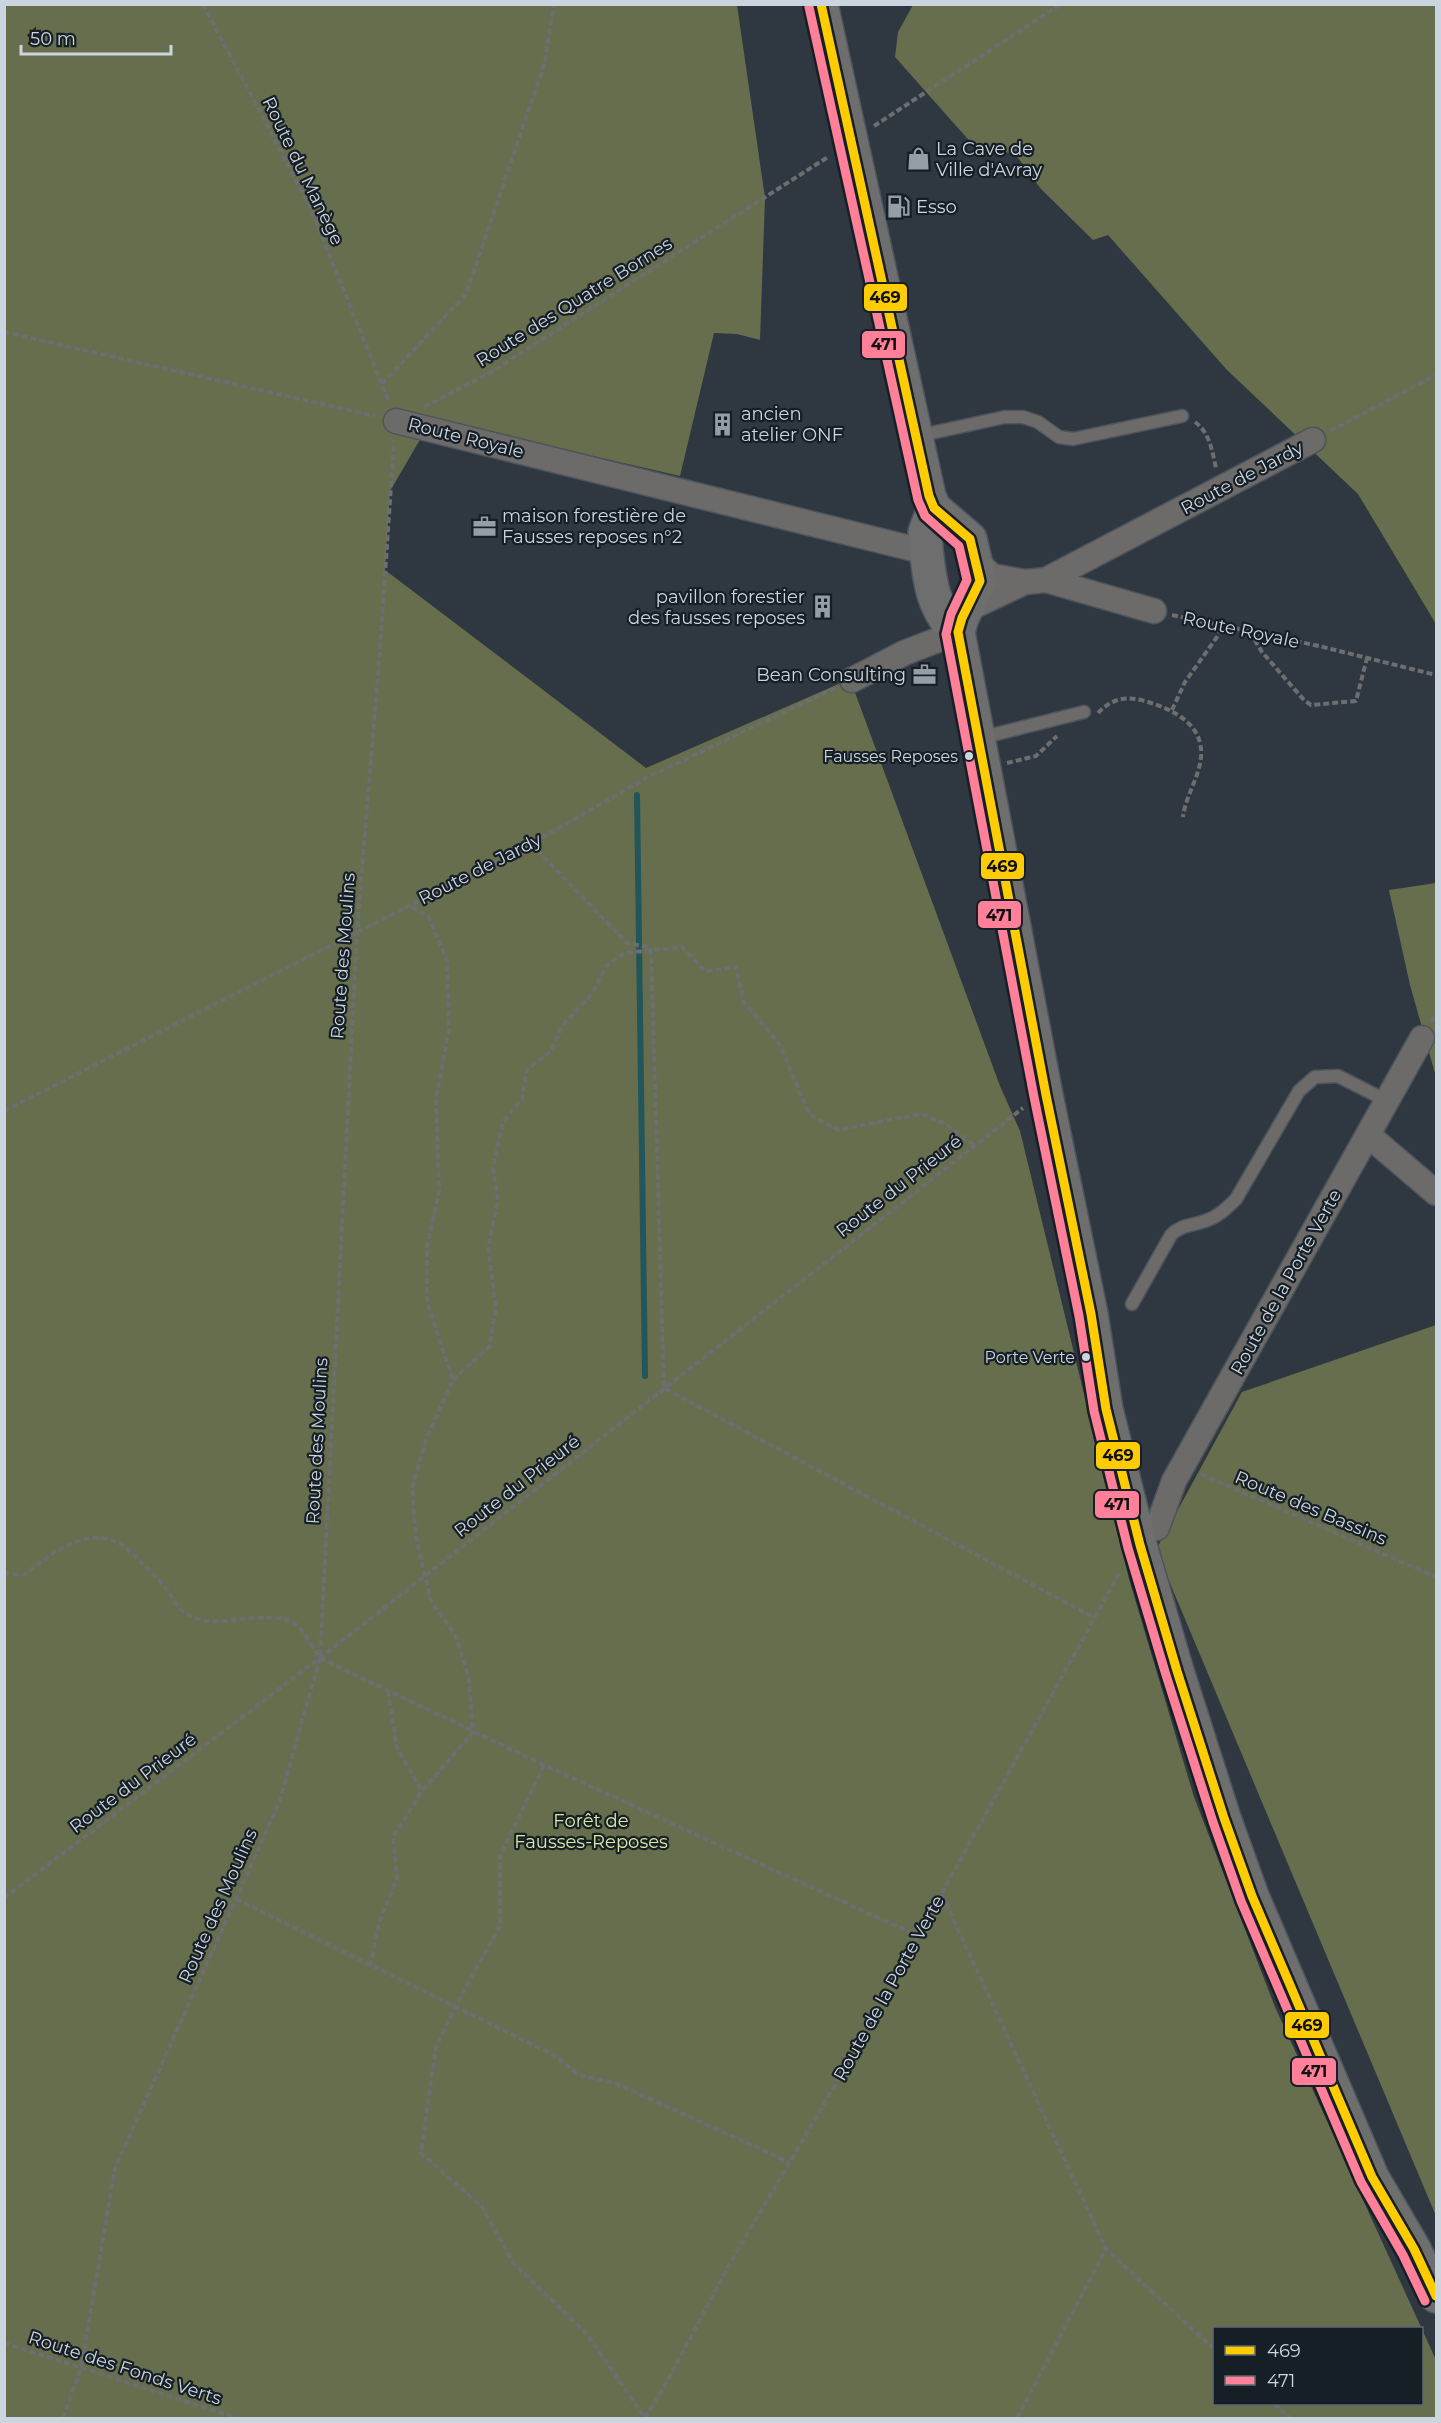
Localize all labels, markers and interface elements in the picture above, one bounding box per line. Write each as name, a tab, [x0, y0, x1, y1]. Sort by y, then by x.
scale bar	[21, 18, 171, 56]
text: 50 m	[30, 28, 76, 50]
street label: Route du Manège	[258, 93, 348, 249]
place label: La Cave de Ville d'Avray	[936, 138, 1042, 181]
shop icon: La Cave de Ville d'Avray	[905, 146, 931, 172]
fuel station icon: Esso	[885, 194, 911, 220]
place label: Esso	[916, 196, 957, 218]
street label: Route des Quatre Bornes	[472, 232, 676, 371]
line badge: 469	[863, 283, 908, 312]
text: 469	[869, 288, 901, 307]
line badge: 471	[861, 330, 906, 359]
text: 471	[871, 335, 897, 354]
place label: ancien atelier ONF	[741, 403, 843, 446]
building icon: ancien atelier ONF	[710, 411, 736, 437]
street label: Route Royale	[406, 413, 526, 463]
street label: Route de Jardy	[1177, 436, 1307, 519]
place label: maison forestière de Fausses reposes n°2	[502, 505, 686, 548]
office icon: maison forestière de Fausses reposes n°2	[471, 513, 497, 539]
place label: pavillon forestier des fausses reposes	[628, 586, 805, 629]
building icon: pavillon forestier des fausses reposes	[810, 594, 836, 620]
street label: Route Royale	[1181, 607, 1301, 653]
office icon: Bean Consulting	[911, 662, 937, 688]
place label: Bean Consulting	[756, 664, 906, 686]
place label: Fausses Reposes	[823, 747, 958, 766]
marker: Fausses Reposes	[963, 750, 975, 762]
street label: Route de Jardy	[415, 828, 545, 910]
line badge: 469	[980, 852, 1025, 880]
text: 469	[986, 857, 1018, 876]
street label: Route des Moulins	[326, 872, 360, 1040]
line badge: 471	[977, 900, 1022, 929]
text: 471	[986, 906, 1012, 925]
street label: Route du Prieuré	[832, 1130, 966, 1242]
street label: Route de la Porte Verte	[1226, 1185, 1346, 1379]
place label: Porte Verte	[985, 1348, 1075, 1367]
marker: Porte Verte	[1080, 1351, 1092, 1363]
street label: Route des Moulins	[302, 1357, 332, 1525]
street label: Route du Prieuré	[450, 1430, 584, 1542]
line badge: 469	[1095, 1441, 1141, 1470]
text: 469	[1102, 1446, 1134, 1465]
street label: Route des Bassins	[1232, 1466, 1391, 1550]
line badge: 471	[1094, 1490, 1140, 1519]
text: 471	[1104, 1495, 1130, 1514]
street label: Route du Prieuré	[65, 1728, 201, 1838]
park label: Forêt de Fausses-Reposes	[514, 1810, 668, 1853]
street label: Route des Moulins	[174, 1825, 262, 1987]
street label: Route de la Porte Verte	[829, 1891, 949, 2085]
line badge: 469	[1284, 2011, 1330, 2039]
text: 469	[1291, 2016, 1323, 2035]
line badge: 471	[1291, 2057, 1337, 2086]
text: 471	[1301, 2062, 1327, 2081]
street label: Route des Fonds Verts	[26, 2326, 225, 2410]
legend	[1213, 2327, 1423, 2405]
text: 469	[1267, 2340, 1301, 2362]
text: 471	[1267, 2370, 1295, 2392]

